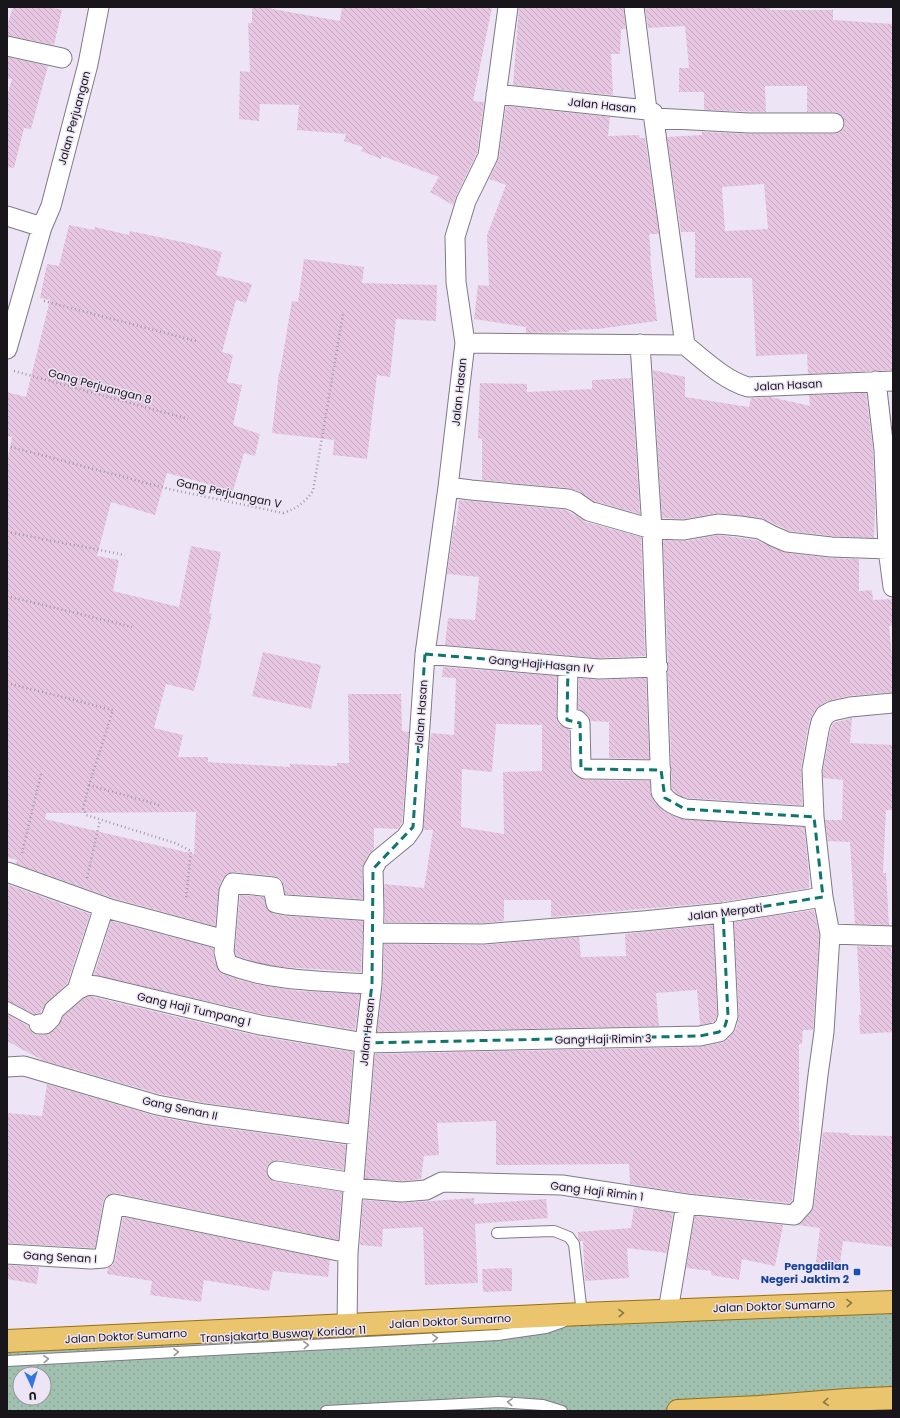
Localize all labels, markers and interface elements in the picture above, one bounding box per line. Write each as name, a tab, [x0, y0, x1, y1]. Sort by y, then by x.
street label: Jalan Perjuangan	[54, 69, 94, 167]
street label: Jalan Hasan	[567, 93, 637, 117]
street label: Jalan Hasan	[447, 357, 471, 427]
street label: Gang Perjuangan 8	[46, 364, 154, 408]
street label: Jalan Hasan	[753, 375, 823, 395]
street label: Gang Perjuangan V	[175, 474, 284, 512]
street label: Gang Haji Hasan IV	[488, 651, 595, 677]
street label: Jalan Hasan	[411, 679, 431, 749]
street label: Jalan Merpati	[687, 899, 764, 925]
street label: Gang Haji Tumpang I	[136, 988, 252, 1030]
street label: Jalan Hasan	[355, 997, 379, 1067]
street label: Gang Haji Rimin 3	[555, 1030, 651, 1048]
street label: Gang Senan II	[141, 1092, 219, 1124]
street label: Gang Haji Rimin 1	[549, 1177, 645, 1205]
street label: Gang Senan I	[23, 1247, 97, 1267]
place label: Pengadilan Negeri Jaktim 2	[761, 1258, 849, 1287]
marker: Pengadilan Negeri Jaktim 2	[852, 1267, 862, 1277]
street label: Jalan Doktor Sumarno	[713, 1296, 835, 1316]
one-way arrow	[846, 1299, 852, 1308]
one-way arrow	[618, 1309, 624, 1317]
street label: Jalan Doktor Sumarno	[388, 1310, 512, 1332]
street label: Transjakarta Busway Koridor 11	[200, 1322, 366, 1346]
street label: Jalan Doktor Sumarno	[64, 1325, 188, 1347]
one-way arrow	[432, 1334, 438, 1343]
one-way arrow	[303, 1340, 309, 1349]
one-way arrow	[173, 1348, 179, 1356]
one-way arrow	[43, 1355, 49, 1363]
north arrow	[12, 1366, 52, 1406]
text: U	[28, 1388, 37, 1404]
one-way arrow	[823, 1397, 829, 1406]
one-way arrow	[507, 1398, 513, 1407]

